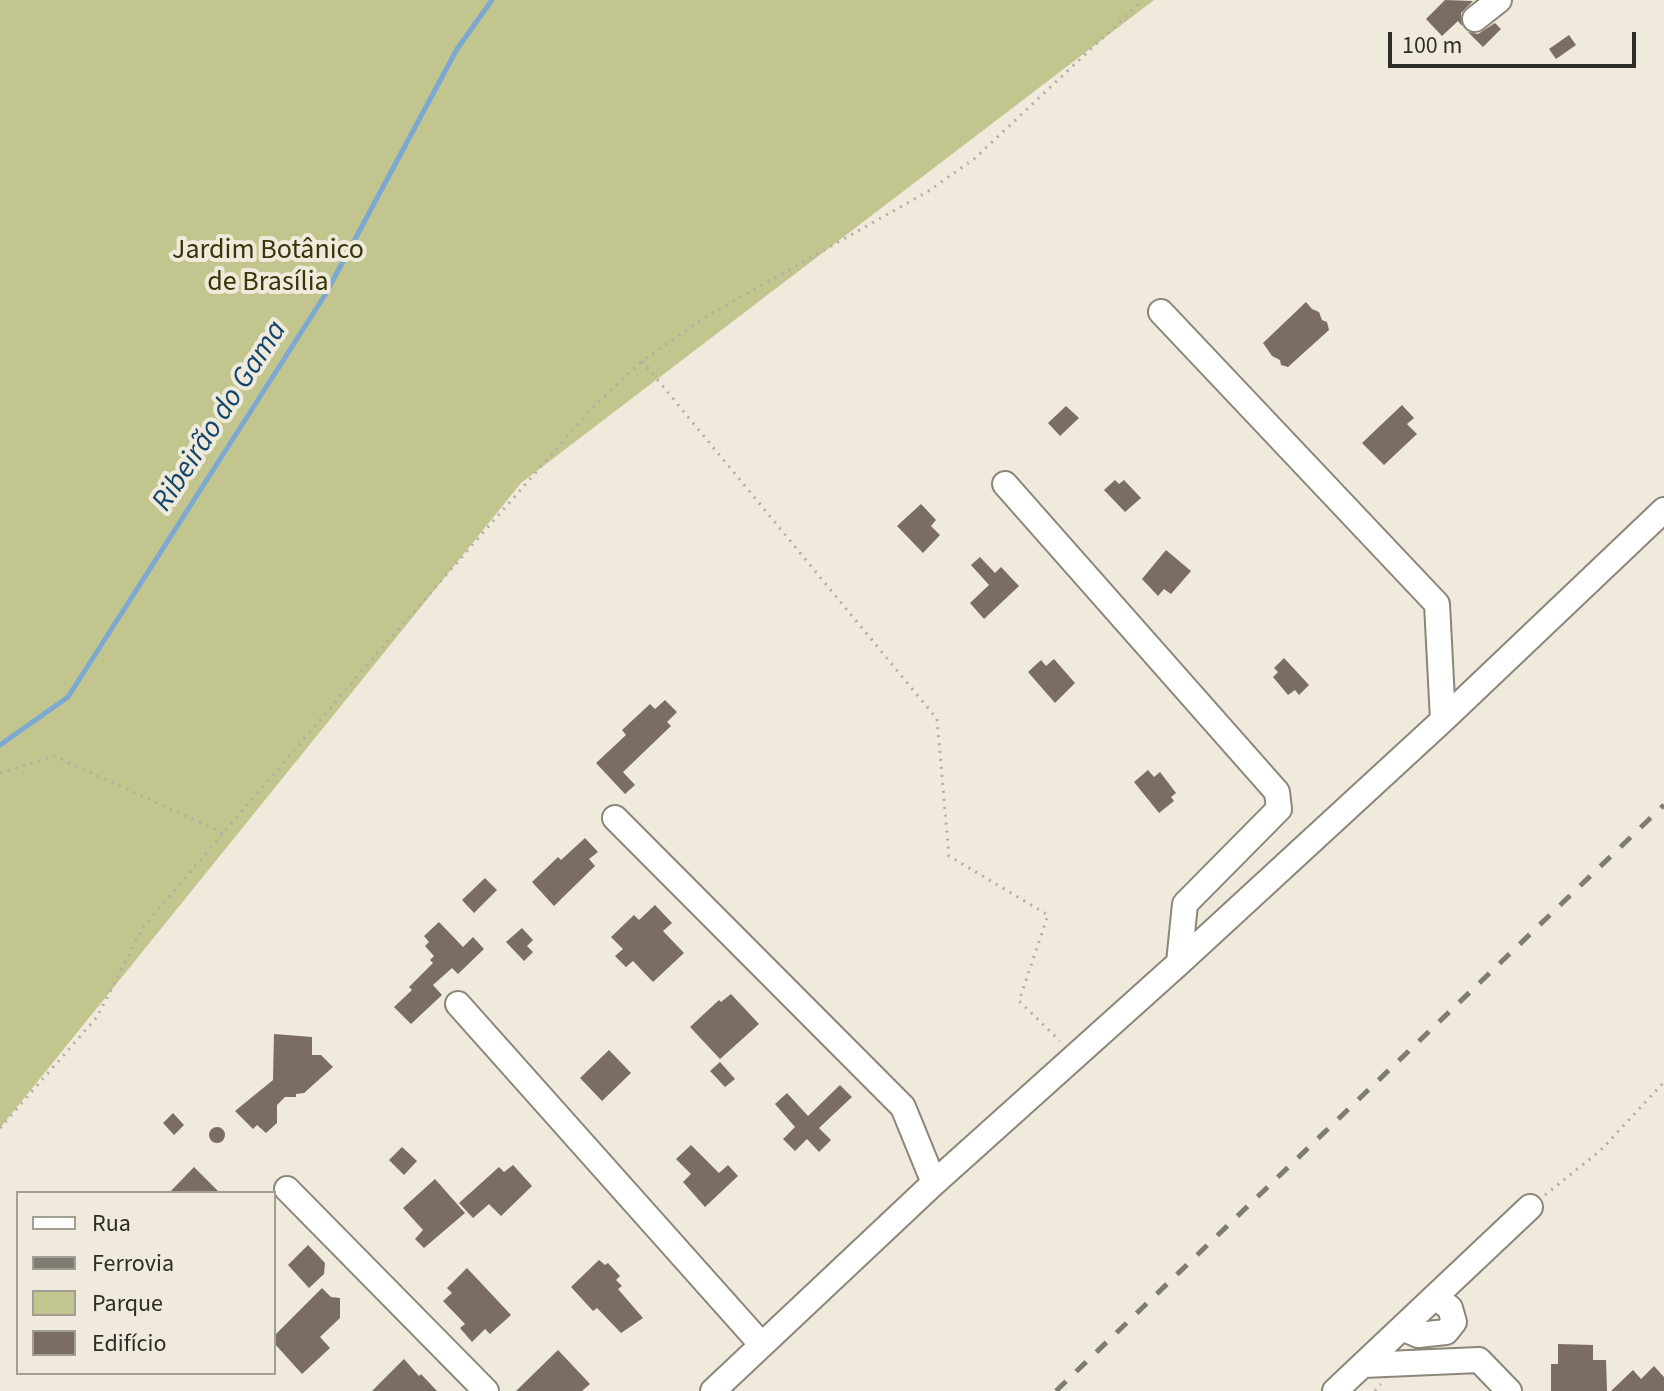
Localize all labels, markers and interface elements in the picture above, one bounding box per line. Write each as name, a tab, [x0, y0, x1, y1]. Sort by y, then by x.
scale bar	[1392, 16, 1640, 66]
text: 100 m	[1402, 28, 1462, 63]
park label: Jardim Botânico de Brasília	[172, 235, 364, 301]
water label: Ribeirão do Gama	[146, 315, 296, 519]
legend	[16, 1191, 276, 1375]
text: Rua	[92, 1206, 131, 1241]
text: Ferrovia	[92, 1246, 174, 1281]
text: Parque	[92, 1286, 163, 1321]
text: Edifício	[92, 1326, 166, 1361]

